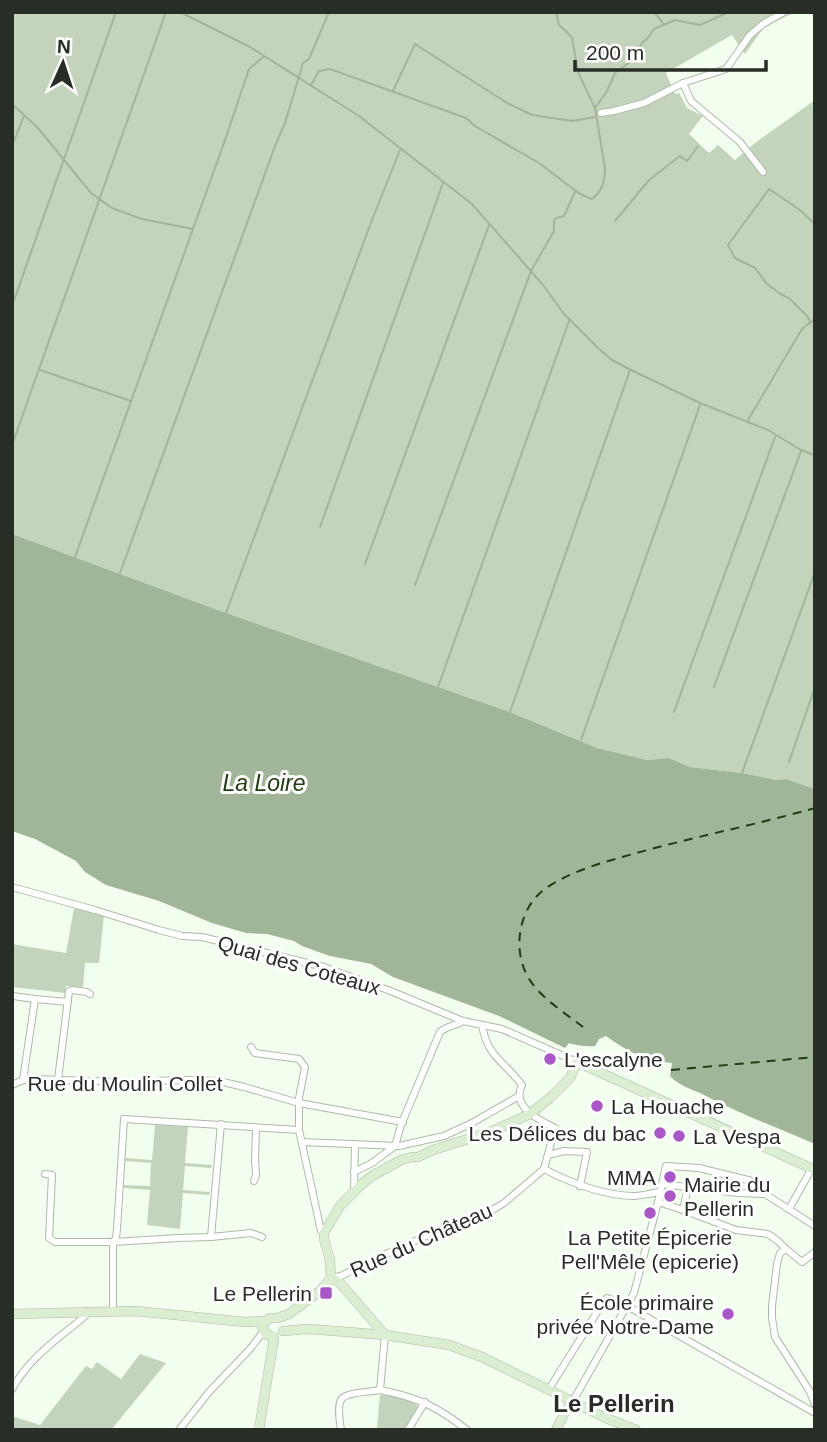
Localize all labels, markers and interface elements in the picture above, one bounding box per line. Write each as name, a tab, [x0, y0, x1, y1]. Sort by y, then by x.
north arrow	[28, 28, 98, 98]
scale bar	[575, 28, 766, 72]
text: N	[56, 36, 71, 57]
text: 200 m	[586, 41, 644, 64]
water label: La Loire	[222, 770, 306, 796]
street label: Quai des Coteaux	[215, 931, 383, 999]
place label: L'escalyne	[564, 1048, 663, 1071]
marker: L'escalyne	[542, 1051, 558, 1067]
street label: Rue du Moulin Collet	[28, 1072, 223, 1095]
place label: La Houache	[611, 1095, 724, 1118]
marker: La Houache	[589, 1098, 605, 1114]
place label: Les Délices du bac	[469, 1122, 646, 1145]
marker: Les Délices du bac	[652, 1125, 668, 1141]
place label: La Vespa	[693, 1125, 781, 1148]
marker: La Vespa	[671, 1128, 687, 1144]
place label: MMA	[607, 1166, 656, 1189]
marker: MMA	[662, 1169, 678, 1185]
place label: Mairie du Pellerin	[684, 1173, 770, 1220]
marker: Mairie du Pellerin	[662, 1188, 678, 1204]
street label: Rue du Château	[346, 1198, 496, 1282]
marker: La Petite Épicerie Pell'Mêle (epicerie)	[642, 1205, 658, 1221]
place label: La Petite Épicerie Pell'Mêle (epicerie)	[561, 1226, 739, 1273]
place label: Le Pellerin	[213, 1282, 312, 1305]
marker: Le Pellerin	[318, 1285, 334, 1301]
place label: École primaire privée Notre-Dame	[537, 1291, 714, 1338]
marker: École primaire privée Notre-Dame	[720, 1306, 736, 1322]
district label: Le Pellerin	[553, 1390, 675, 1417]

